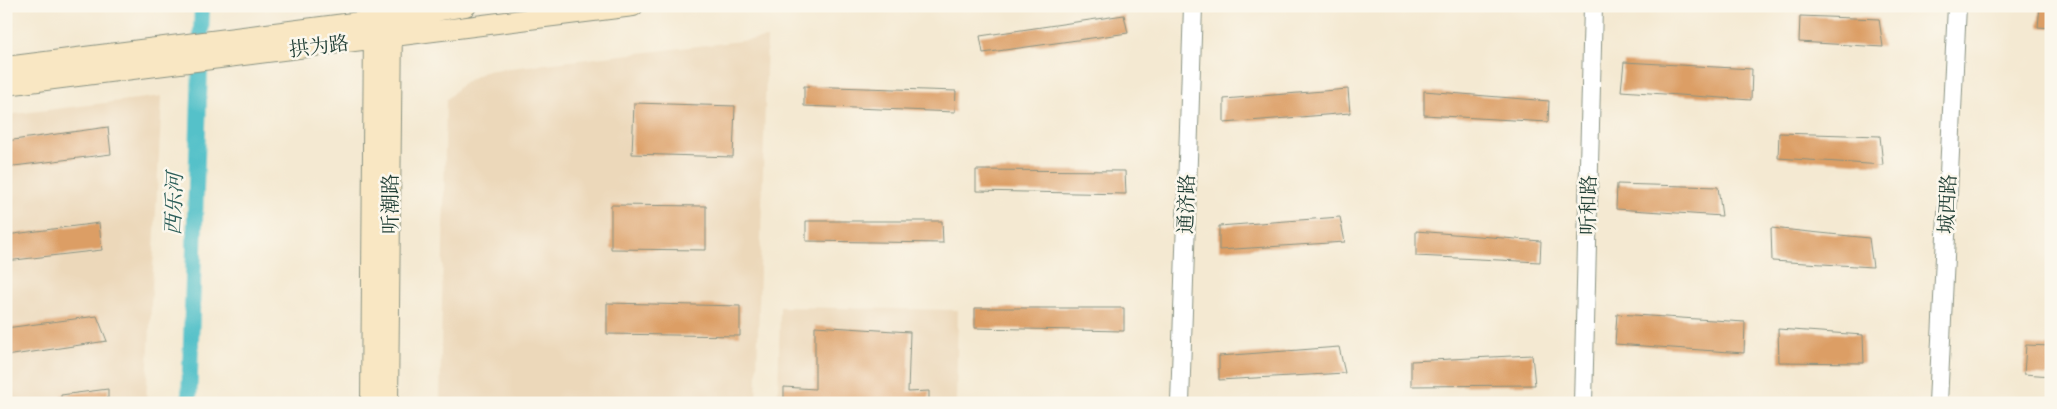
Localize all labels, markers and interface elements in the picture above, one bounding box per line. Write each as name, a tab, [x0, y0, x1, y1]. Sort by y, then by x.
street label: 拱为路	[288, 31, 350, 64]
water label: 西乐河	[161, 168, 190, 236]
street label: 城西路	[1934, 173, 1963, 235]
street label: 听潮路	[379, 174, 404, 234]
street label: 通济路	[1174, 174, 1201, 234]
street label: 听和路	[1576, 175, 1603, 235]

